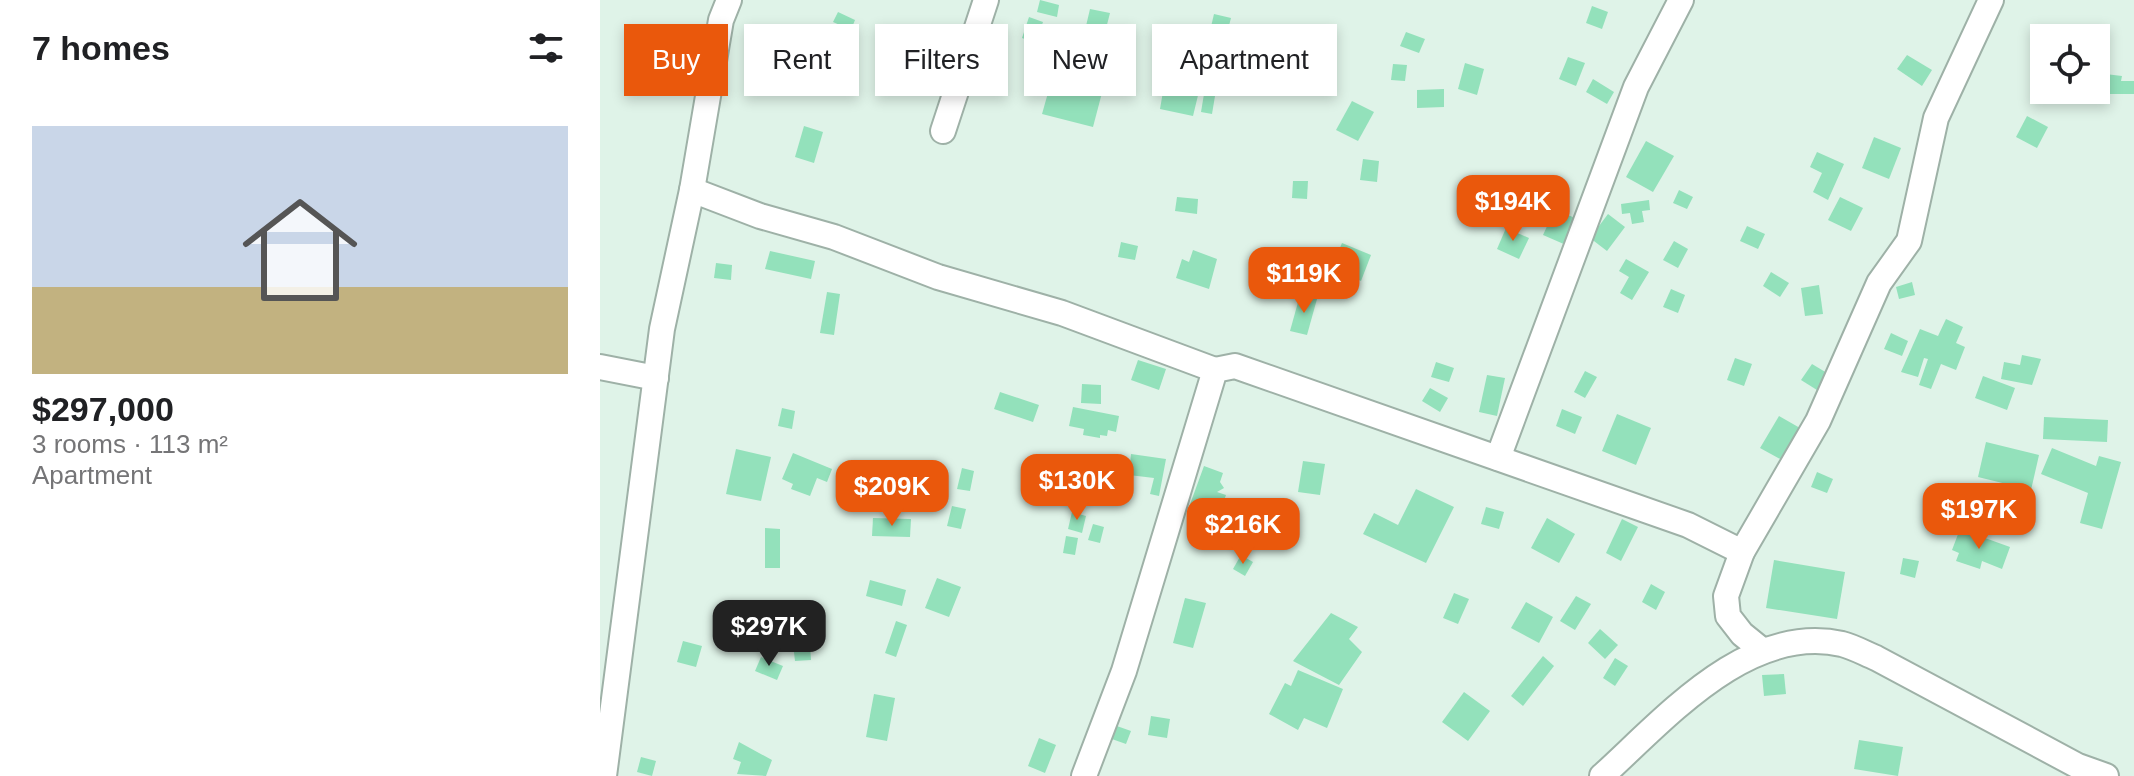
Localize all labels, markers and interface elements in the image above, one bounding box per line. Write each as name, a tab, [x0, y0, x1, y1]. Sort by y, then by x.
chip: Buy	[624, 24, 728, 96]
chip: Rent	[744, 24, 859, 96]
chip: Filters	[875, 24, 1008, 96]
chip: New	[1024, 24, 1136, 96]
chip: Apartment	[1152, 24, 1337, 96]
map controls	[2030, 24, 2110, 104]
button: locate	[2030, 24, 2110, 104]
icon: filters	[524, 26, 568, 70]
text: 7 homes	[32, 29, 170, 67]
pin: $194K	[1457, 175, 1569, 243]
icon: home	[228, 178, 372, 322]
text: $194K	[1475, 186, 1551, 216]
pin: $119K	[1248, 247, 1360, 315]
text: $119K	[1266, 258, 1342, 288]
text: $297,000	[32, 390, 174, 428]
text: 3 rooms · 113 m²	[32, 429, 228, 459]
pin: $130K	[1021, 454, 1133, 522]
text: Apartment	[32, 460, 152, 490]
pin: $209K	[836, 460, 948, 528]
text: $130K	[1039, 465, 1115, 495]
text: $209K	[854, 471, 930, 501]
pin: $197K	[1923, 483, 2035, 551]
text: $197K	[1941, 494, 2017, 524]
pin: $216K	[1187, 498, 1299, 566]
text: $216K	[1205, 509, 1281, 539]
pin: $297K	[713, 600, 825, 668]
text: $297K	[731, 611, 807, 641]

